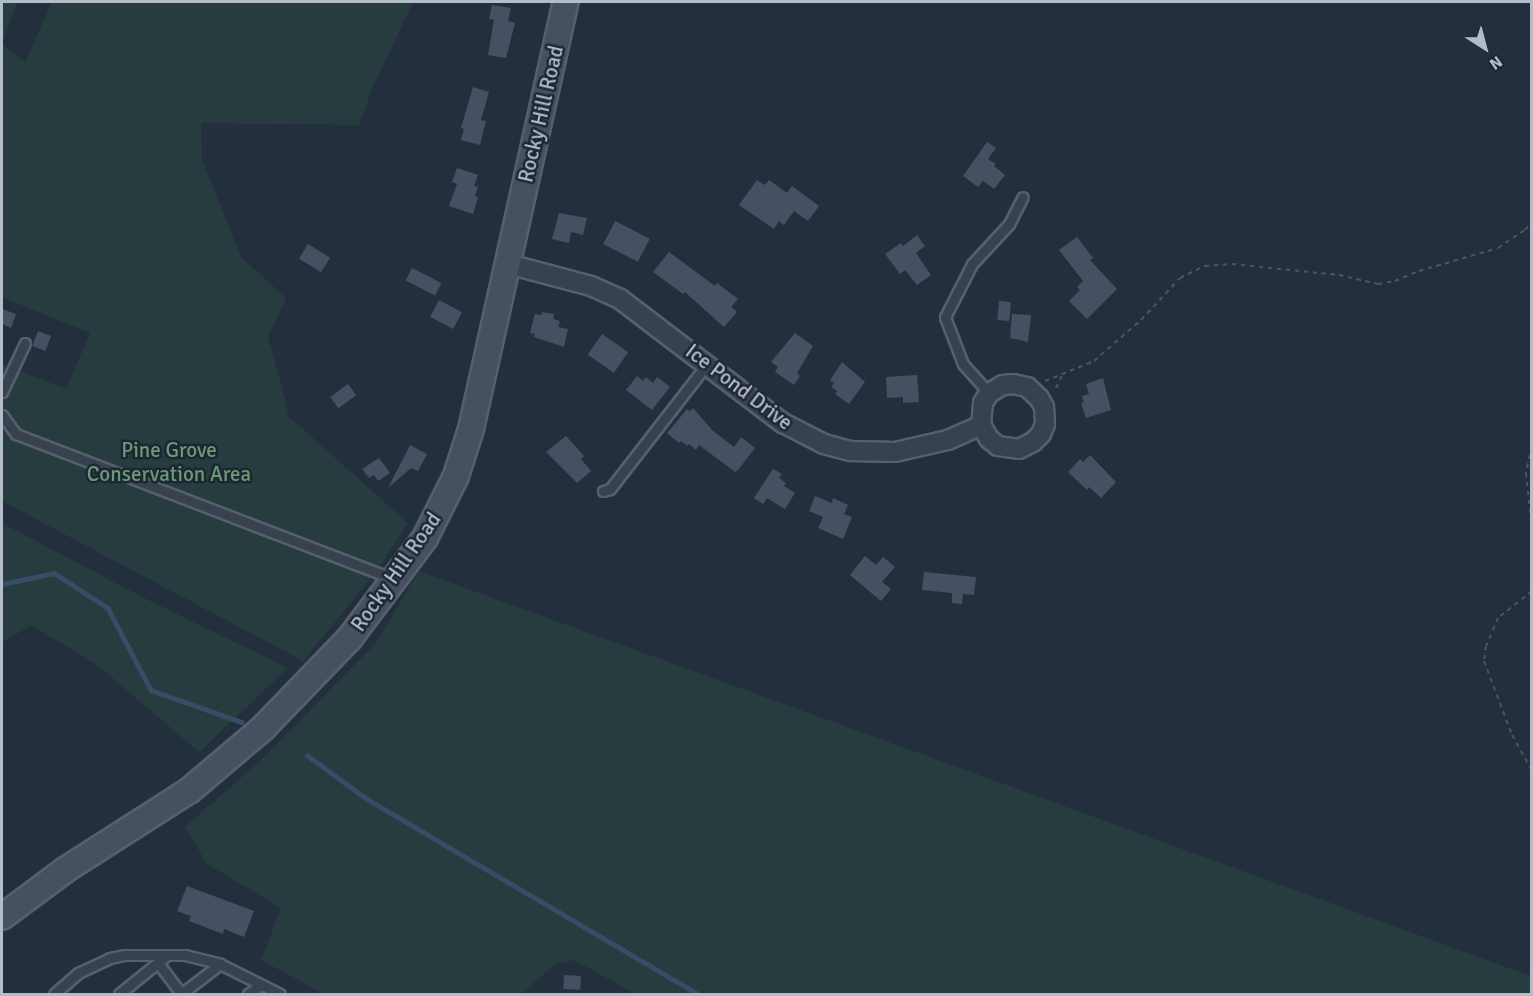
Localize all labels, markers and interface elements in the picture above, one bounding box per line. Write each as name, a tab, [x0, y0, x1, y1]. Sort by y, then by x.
north arrow	[1455, 18, 1515, 78]
street label: Rocky Hill Road	[513, 43, 569, 185]
text: N	[1485, 51, 1506, 74]
street label: Ice Pond Drive	[681, 339, 797, 435]
park label: Pine Grove Conservation Area	[87, 437, 251, 487]
street label: Rocky Hill Road	[346, 508, 446, 636]

